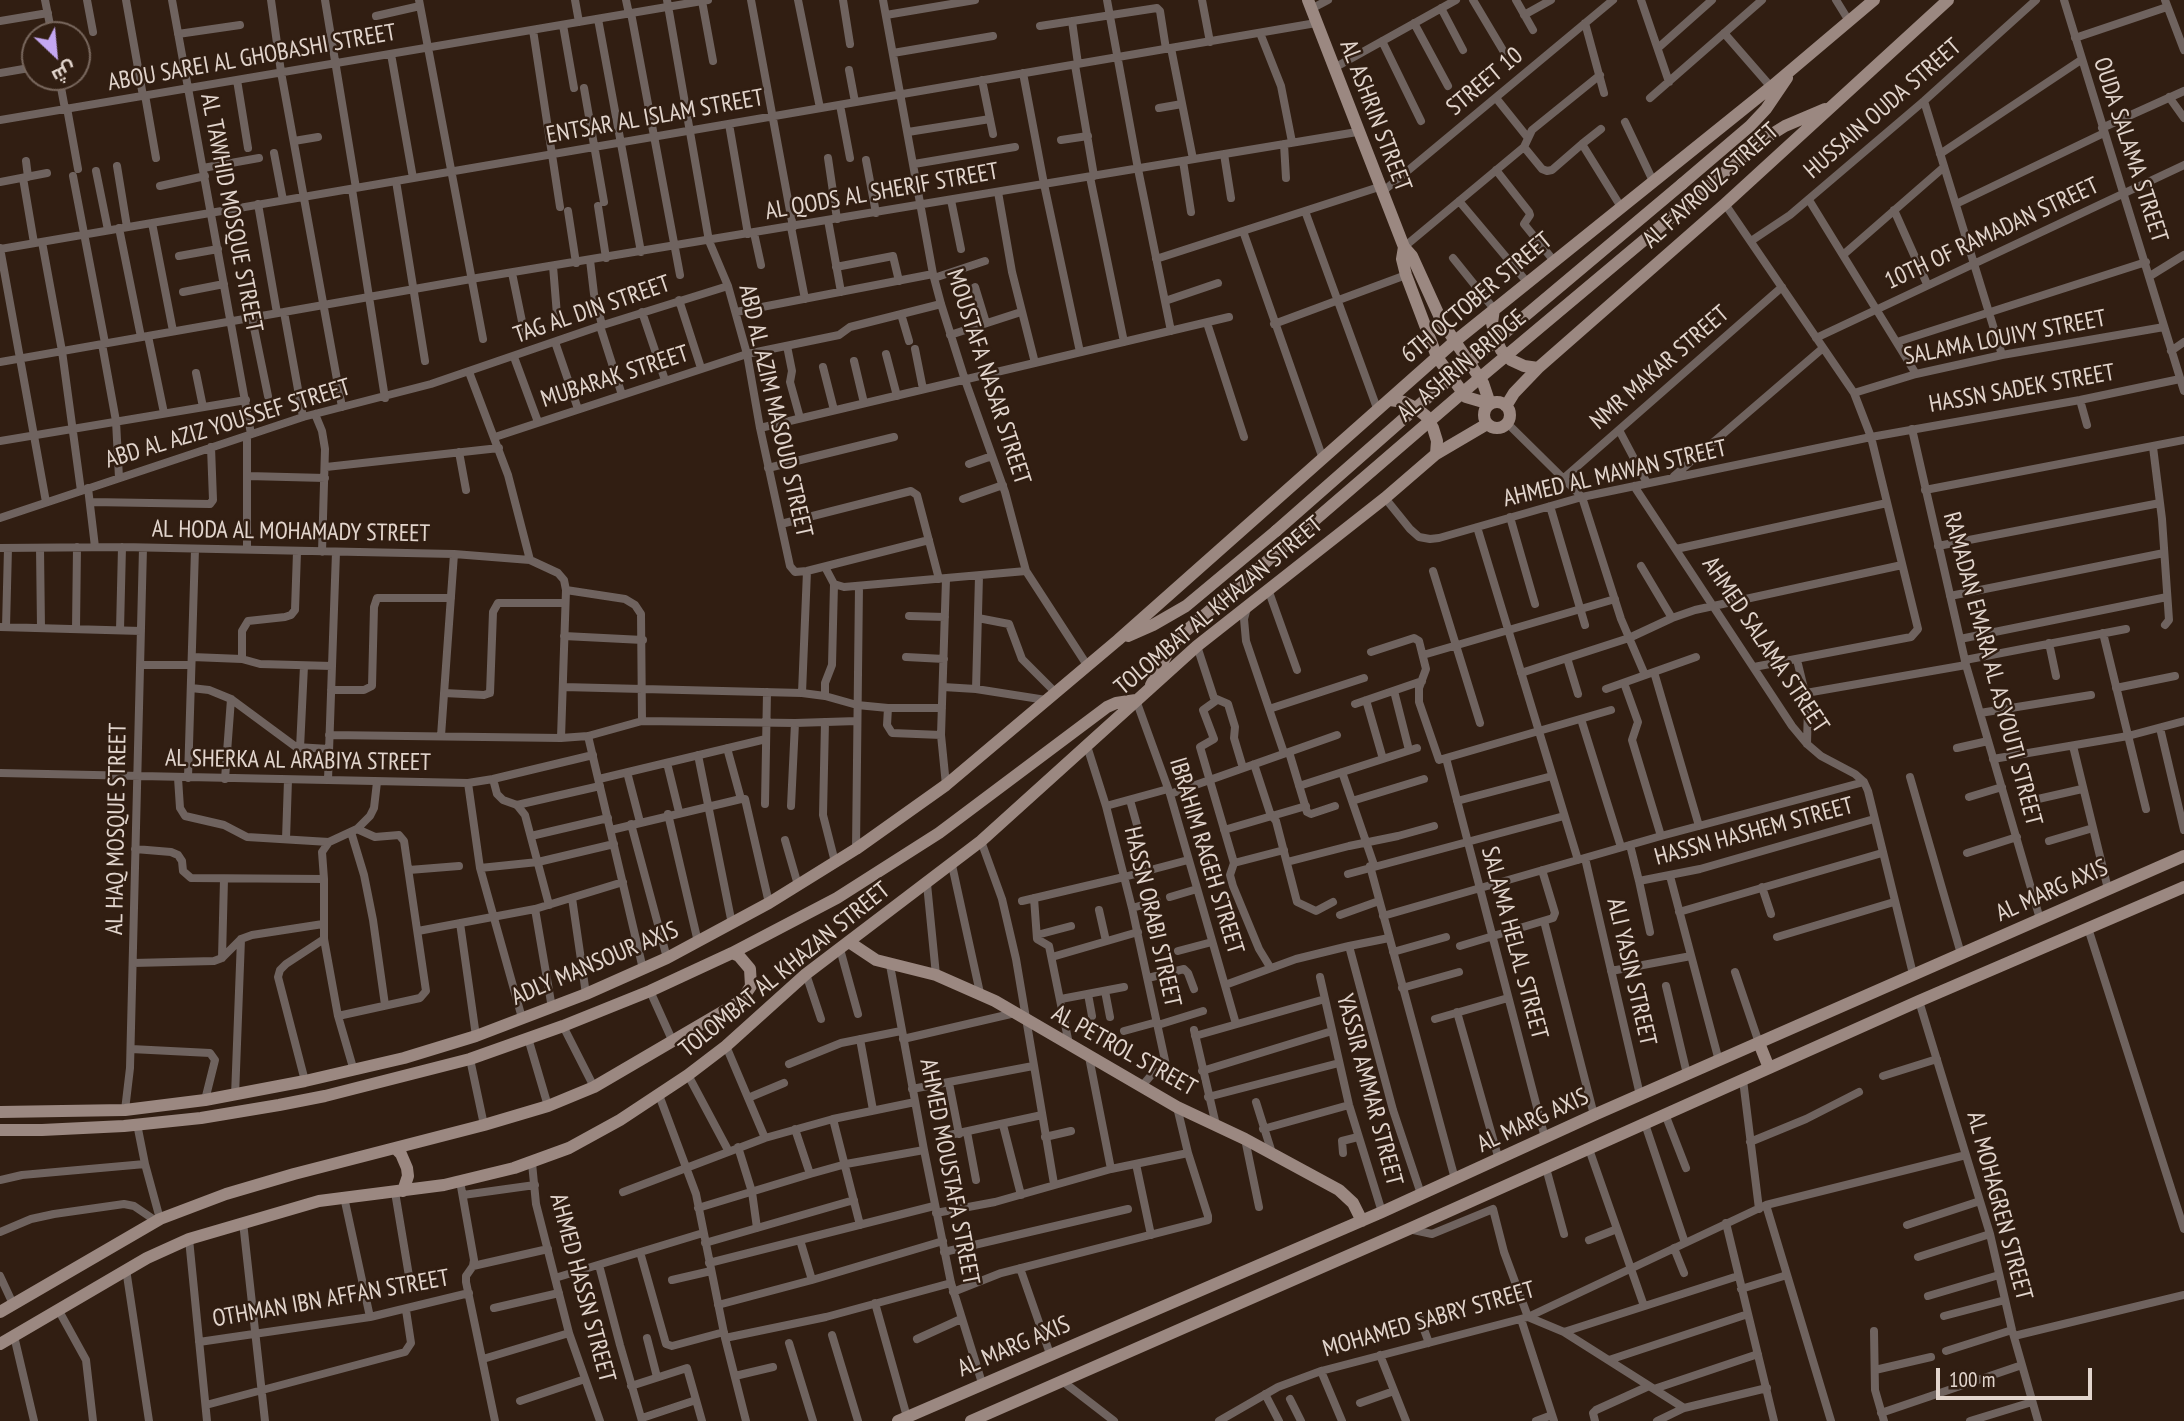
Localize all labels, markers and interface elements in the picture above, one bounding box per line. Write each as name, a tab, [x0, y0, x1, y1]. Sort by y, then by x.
street label: ABOU SAREI AL GHOBASHI STREET	[106, 18, 398, 98]
north arrow	[21, 21, 91, 91]
street label: HUSSAIN OUDA STREET	[1798, 33, 1968, 185]
street label: AL ASHRIN STREET	[1333, 36, 1417, 196]
street label: STREET 10	[1441, 42, 1529, 122]
street label: OUDA SALAMA STREET	[2087, 54, 2173, 246]
text: ش	[48, 57, 81, 89]
street label: ENTSAR AL ISLAM STREET	[544, 84, 766, 150]
street label: AL TAWHID MOSQUE STREET	[194, 91, 268, 335]
street label: AL FAYROUZ STREET	[1637, 117, 1785, 255]
street label: AL QODS AL SHERIF STREET	[763, 157, 1001, 227]
street label: 10TH OF RAMADAN STREET	[1880, 172, 2104, 296]
street label: 6TH OCTOBER STREET	[1396, 227, 1558, 369]
street label: MOUSTAFA NASAR STREET	[940, 266, 1036, 488]
street label: TAG AL DIN STREET	[510, 270, 674, 350]
street label: ABD AL AZIM MASOUD STREET	[732, 282, 818, 540]
street label: NMR MAKAR STREET	[1585, 300, 1735, 436]
street label: AL ASHRIN BRIDGE	[1392, 304, 1532, 428]
street label: SALAMA LOUIVY STREET	[1901, 304, 2109, 372]
street label: MUBARAK STREET	[538, 340, 692, 414]
street label: HASSN SADEK STREET	[1927, 358, 2117, 420]
street label: ABD AL AZIZ YOUSSEF STREET	[102, 373, 354, 475]
street label: AHMED AL MAWAN STREET	[1500, 434, 1730, 514]
street label: RAMADAN EMARA AL ASYOUTI STREET	[1936, 509, 2048, 829]
street label: TOLOMBAT AL KHAZAN STREET	[1109, 511, 1329, 701]
street label: AL HODA AL MOHAMADY STREET	[152, 515, 430, 549]
street label: AHMED SALAMA STREET	[1695, 552, 1835, 738]
street label: AL HAQ MOSQUE STREET	[101, 723, 133, 935]
street label: AL SHERKA AL ARABIYA STREET	[165, 744, 431, 778]
street label: IBRAHIM RAGEH STREET	[1162, 754, 1250, 958]
street label: HASSN HASHEM STREET	[1651, 792, 1857, 872]
street label: HASSN ORABI STREET	[1117, 824, 1187, 1010]
street label: SALAMA HELAL STREET	[1474, 843, 1554, 1043]
street label: AL MARG AXIS	[1992, 854, 2112, 928]
street label: TOLOMBAT AL KHAZAN STREET	[674, 876, 896, 1064]
street label: ALI YASIN STREET	[1600, 895, 1662, 1049]
street label: ADLY MANSOUR AXIS	[507, 916, 683, 1012]
street label: YASSIR AMMAR STREET	[1330, 991, 1408, 1189]
street label: AL PETROL STREET	[1047, 999, 1201, 1103]
street label: AHMED MOUSTAFA STREET	[913, 1057, 985, 1287]
street label: AL MARG AXIS	[1473, 1083, 1593, 1159]
street label: AL MOHAGREN STREET	[1960, 1109, 2038, 1303]
street label: AHMED HASSN STREET	[543, 1191, 621, 1385]
street label: OTHMAN IBN AFFAN STREET	[210, 1264, 452, 1334]
street label: MOHAMED SABRY STREET	[1320, 1276, 1538, 1364]
street label: AL MARG AXIS	[953, 1310, 1075, 1384]
scale bar	[1939, 1354, 2095, 1398]
text: 100 m	[1949, 1366, 1995, 1393]

